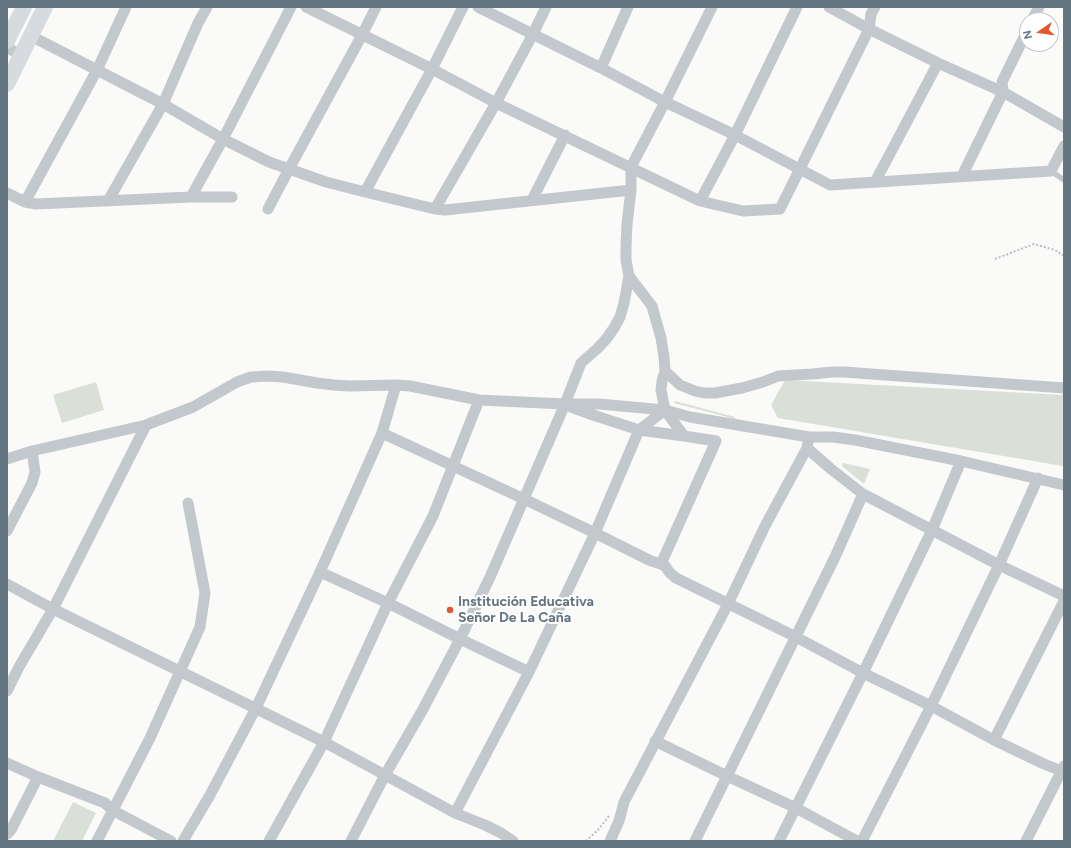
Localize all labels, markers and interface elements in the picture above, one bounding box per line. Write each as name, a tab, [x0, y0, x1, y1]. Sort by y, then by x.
north arrow	[1019, 12, 1059, 52]
text: N	[1021, 29, 1035, 40]
place label: Institución Educativa Señor De La Caña	[458, 594, 594, 626]
marker: Institución Educativa Señor De La Caña	[445, 605, 455, 615]

